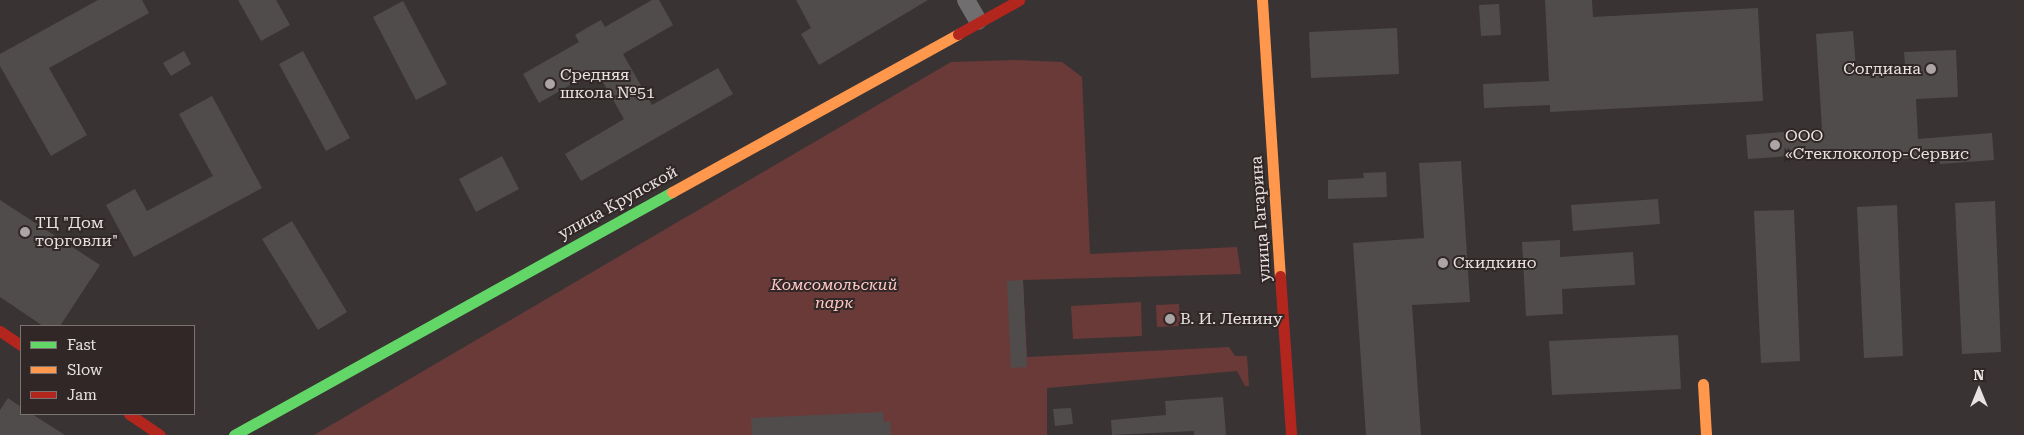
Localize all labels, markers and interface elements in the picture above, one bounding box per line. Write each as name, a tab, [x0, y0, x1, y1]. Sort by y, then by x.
place label: Согдиана	[1843, 59, 1921, 79]
marker: Согдиана	[1925, 63, 1937, 75]
place label: Средняя школа №51	[560, 65, 655, 103]
marker: Средняя школа №51	[544, 78, 556, 90]
place label: ООО «Стеклоколор-Сервис	[1785, 126, 1969, 164]
marker: ООО «Стеклоколор-Сервис	[1769, 139, 1781, 151]
street label: улица Гагарина	[1247, 155, 1275, 283]
street label: улица Крупской	[555, 162, 681, 244]
place label: ТЦ "Дом торговли"	[35, 213, 118, 251]
marker: ТЦ "Дом торговли"	[19, 226, 31, 238]
place label: Скидкино	[1453, 253, 1537, 273]
marker: Скидкино	[1437, 257, 1449, 269]
park label: Комсомольский парк	[771, 275, 897, 313]
place label: В. И. Ленину	[1180, 309, 1282, 329]
marker: В. И. Ленину	[1164, 313, 1176, 325]
legend	[20, 325, 195, 415]
text: Fast	[67, 336, 96, 354]
text: Slow	[67, 361, 102, 379]
north arrow	[1954, 365, 2004, 415]
text: N	[1974, 367, 1984, 383]
text: Jam	[67, 386, 97, 404]

